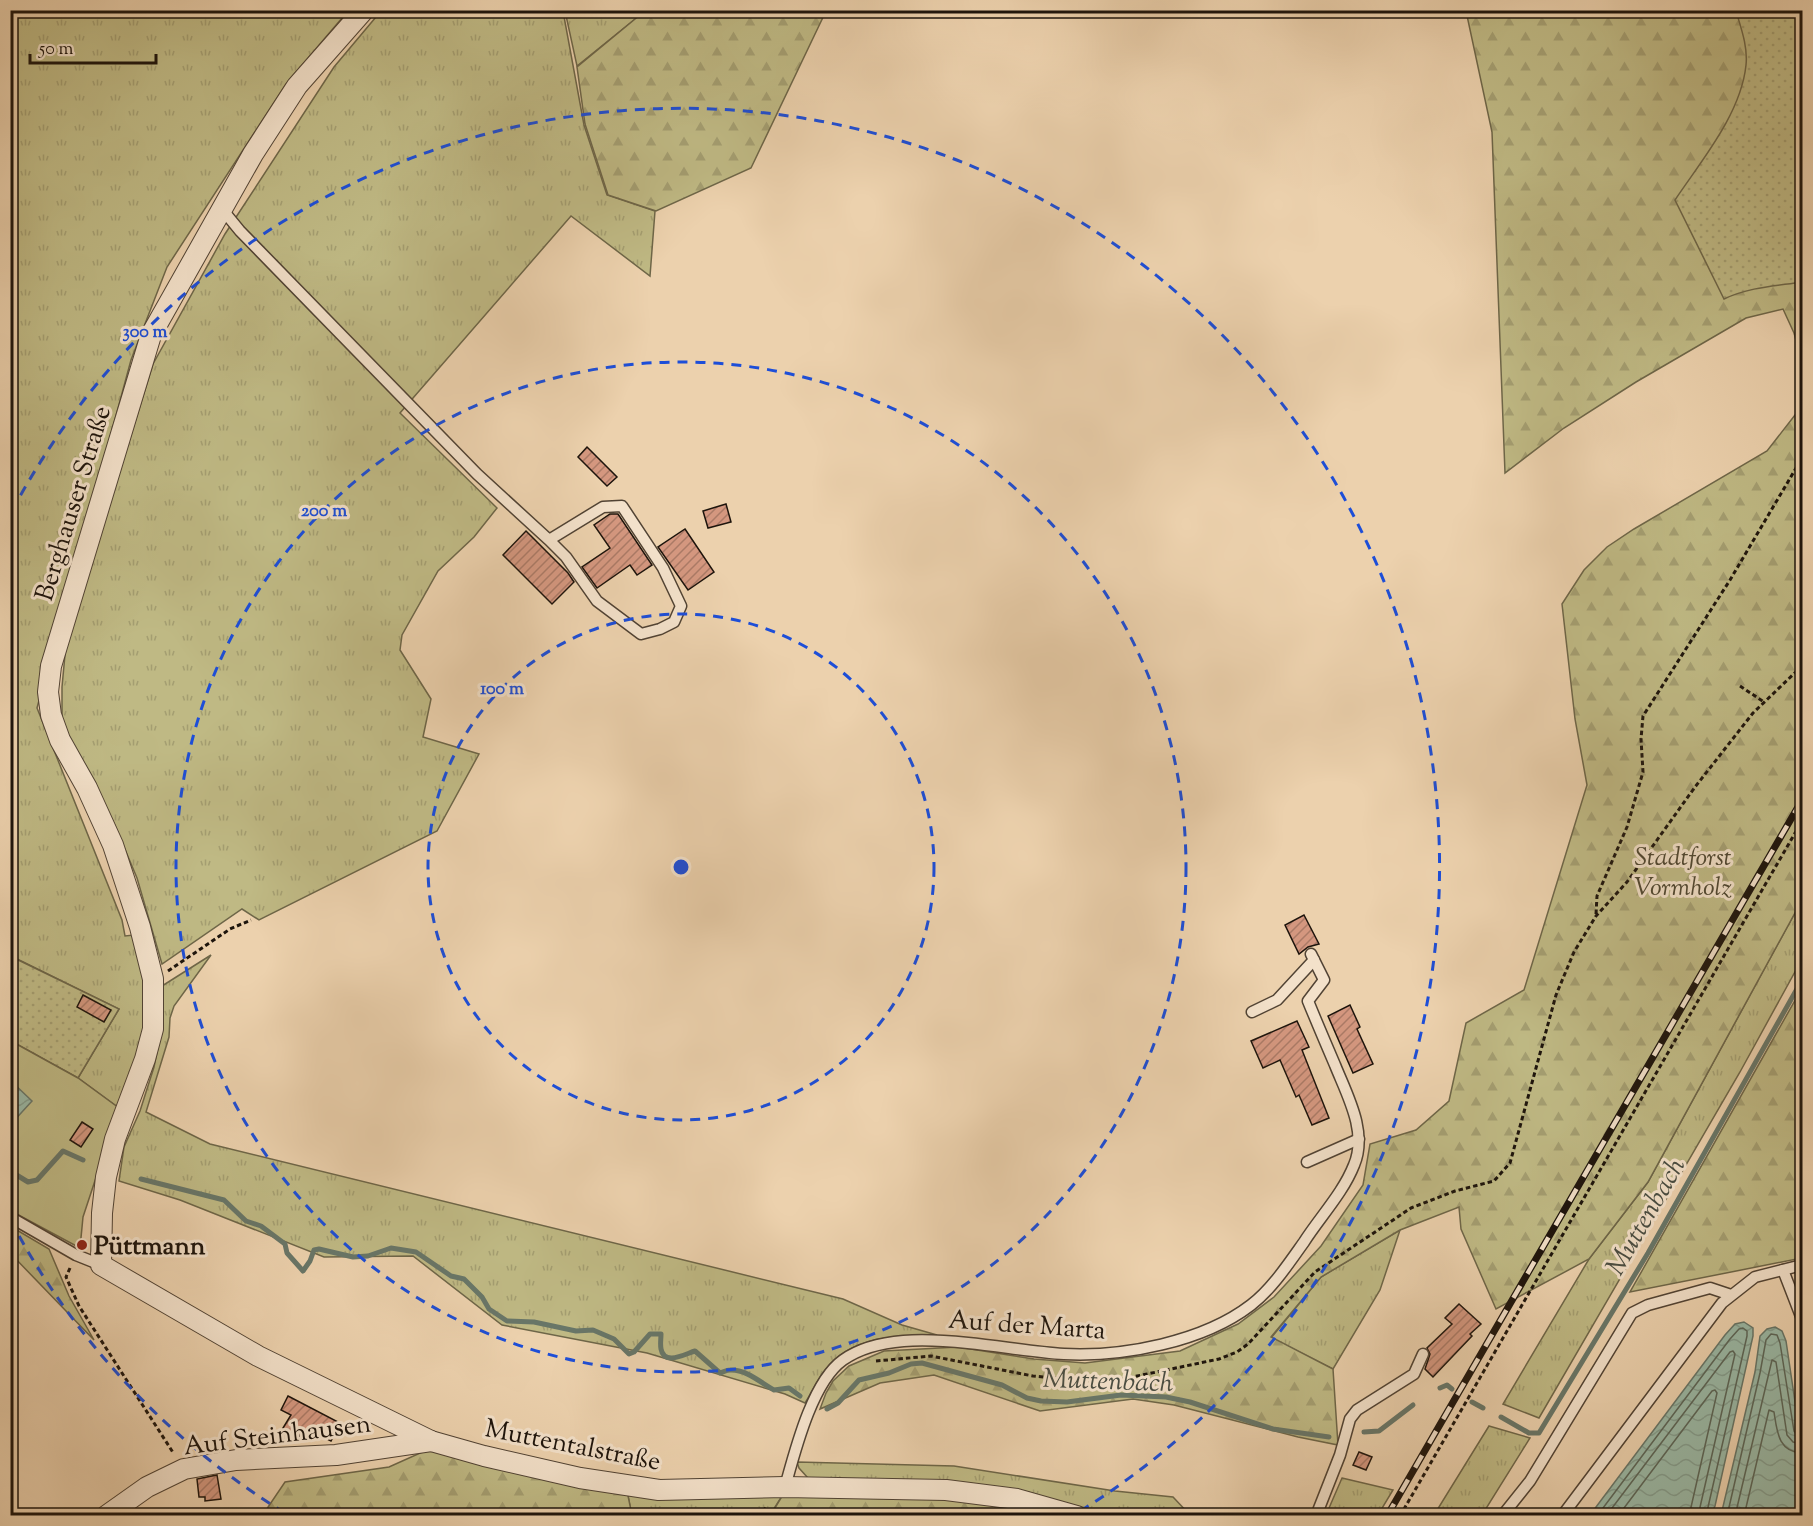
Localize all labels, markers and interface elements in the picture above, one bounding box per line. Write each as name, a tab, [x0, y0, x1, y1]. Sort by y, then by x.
scale bar	[30, 27, 156, 65]
text: 50 m	[38, 37, 74, 63]
text: 300 m	[123, 320, 168, 346]
street label: Berghauser Straße	[27, 402, 122, 606]
text: 200 m	[301, 499, 347, 525]
text: 100 m	[480, 677, 524, 703]
park label: Stadtforst Vormholz	[1634, 840, 1732, 907]
centre of rings	[671, 857, 691, 877]
water label: Muttenbach	[1598, 1151, 1697, 1283]
place label: Püttmann	[94, 1229, 206, 1266]
marker: Püttmann	[75, 1238, 89, 1252]
street label: Auf der Marta	[947, 1303, 1107, 1350]
water label: Muttenbach	[1042, 1361, 1174, 1404]
street label: Auf Steinhausen	[181, 1407, 373, 1466]
street label: Muttentalstraße	[481, 1411, 664, 1482]

